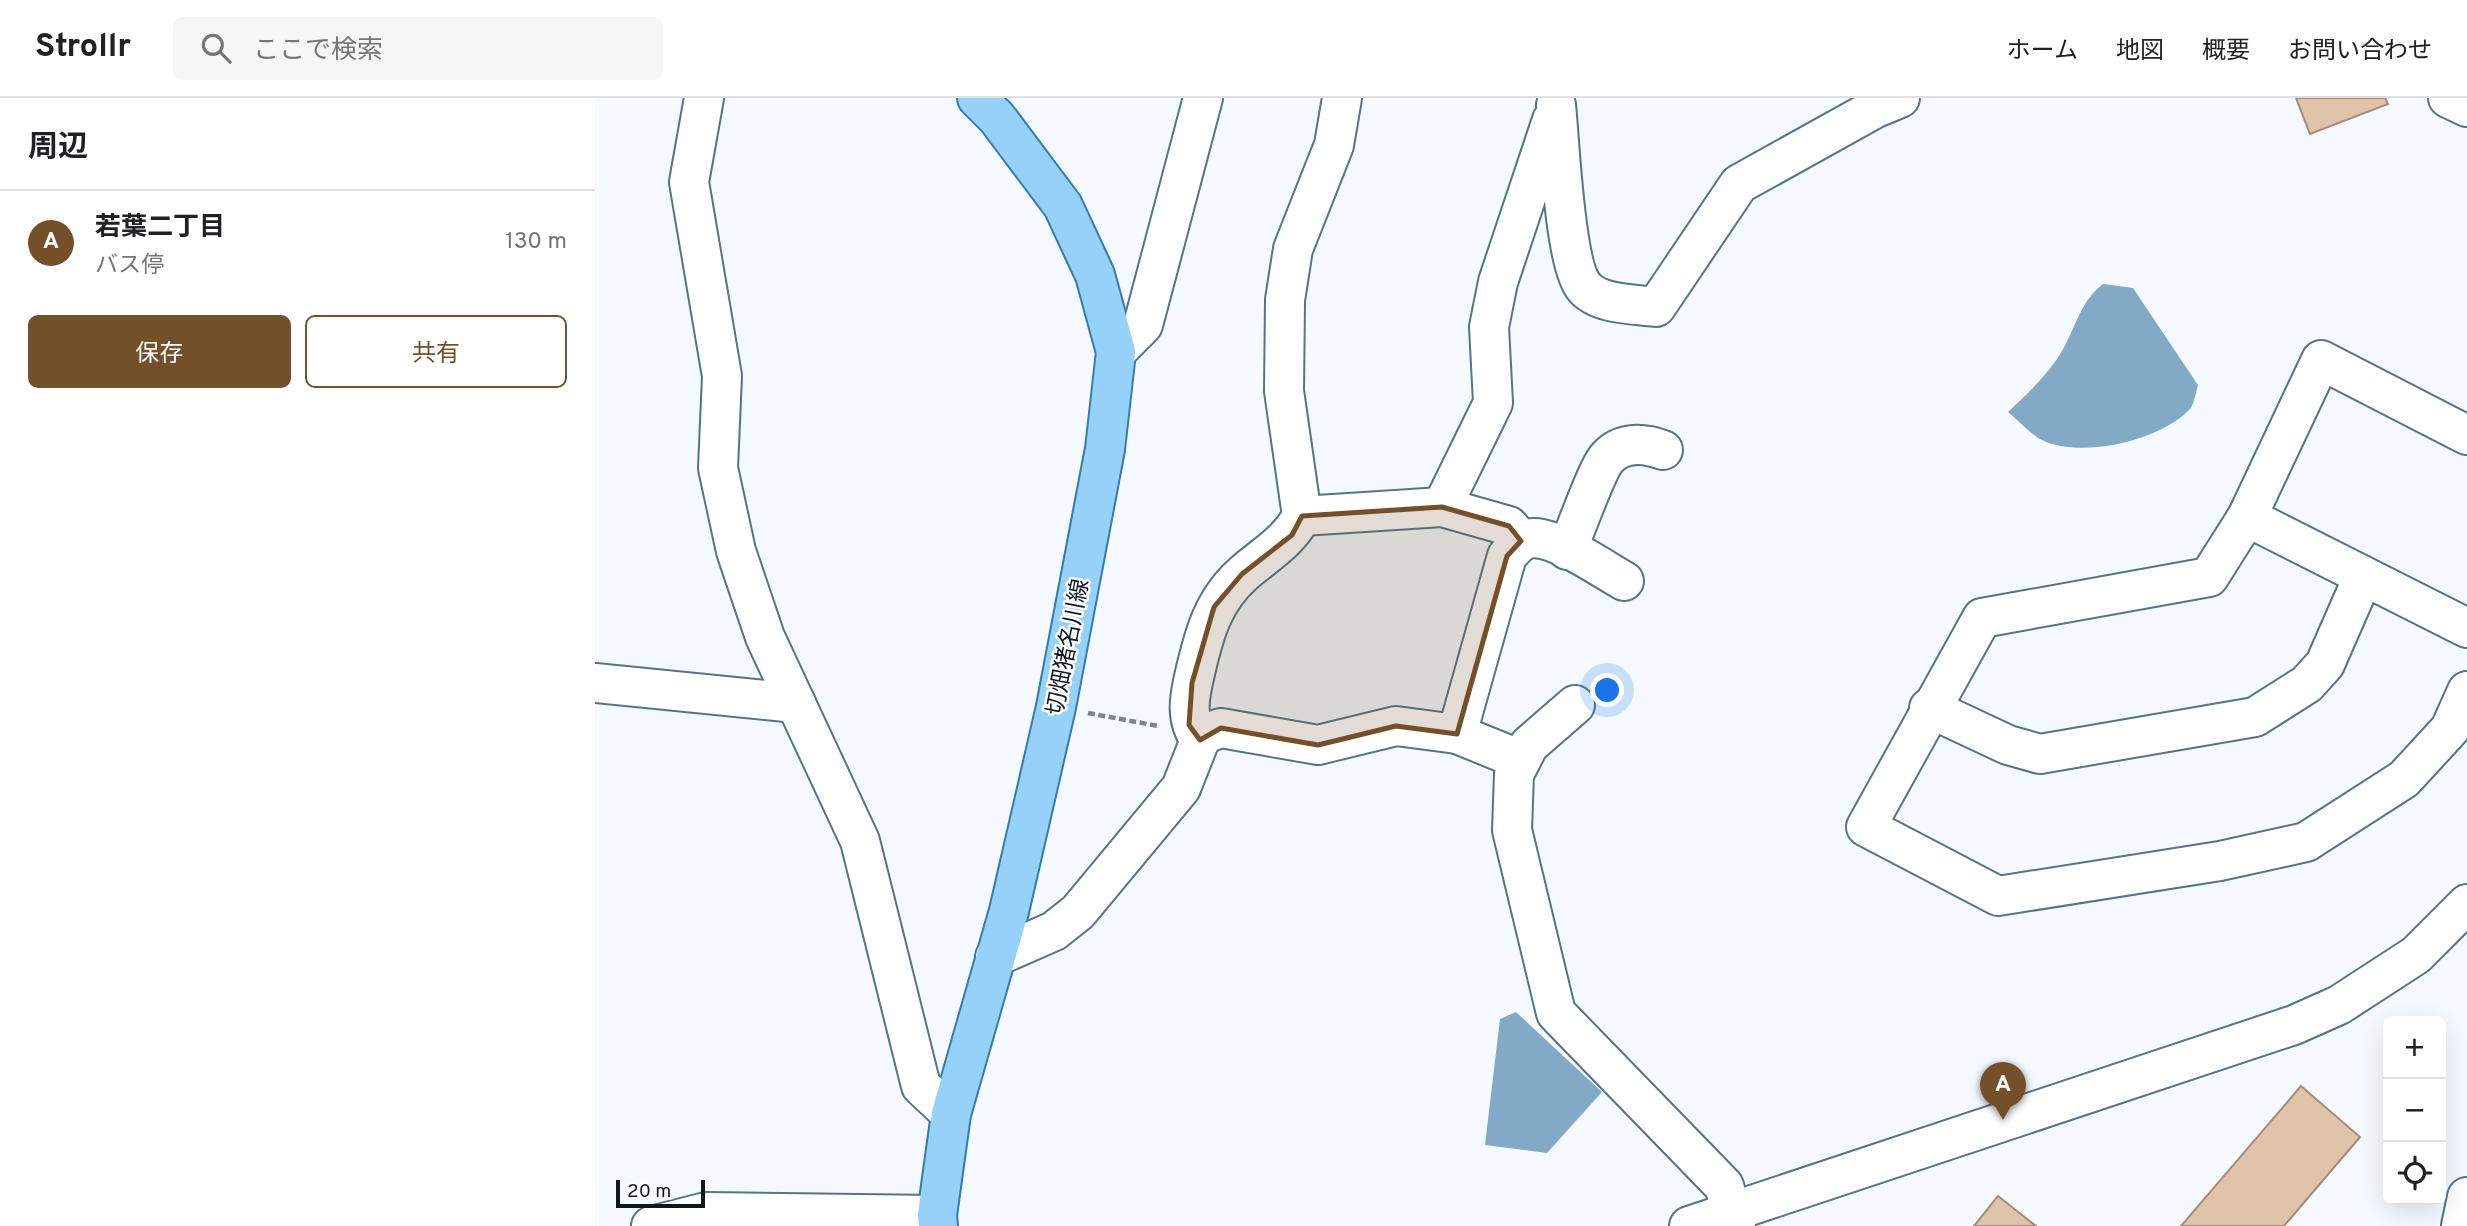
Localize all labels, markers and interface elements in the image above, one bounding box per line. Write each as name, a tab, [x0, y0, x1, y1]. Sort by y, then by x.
search box	[173, 17, 663, 80]
text: Strollr	[35, 27, 131, 69]
icon: search	[197, 29, 235, 67]
text: ここで検索	[253, 35, 383, 68]
text: ホーム	[2007, 37, 2078, 67]
text: 地図	[2116, 37, 2164, 67]
text: 概要	[2202, 37, 2250, 67]
text: お問い合わせ	[2288, 37, 2432, 67]
text: 周辺	[28, 130, 88, 167]
text: 若葉二丁目	[95, 212, 225, 245]
text: A	[43, 228, 59, 257]
text: 130 m	[505, 228, 567, 257]
text: バス停	[95, 252, 164, 281]
button: 保存	[28, 315, 291, 388]
button: 共有	[305, 315, 567, 388]
street label: 切畑猪名川線	[1042, 577, 1097, 718]
your location	[1590, 673, 1624, 707]
map controls	[2383, 1016, 2446, 1205]
button: +	[2383, 1016, 2446, 1079]
pin: A	[1980, 1062, 2026, 1120]
button: −	[2383, 1079, 2446, 1142]
button: locate	[2383, 1142, 2446, 1205]
scale bar	[616, 1177, 705, 1209]
text: 20 m	[627, 1180, 671, 1204]

